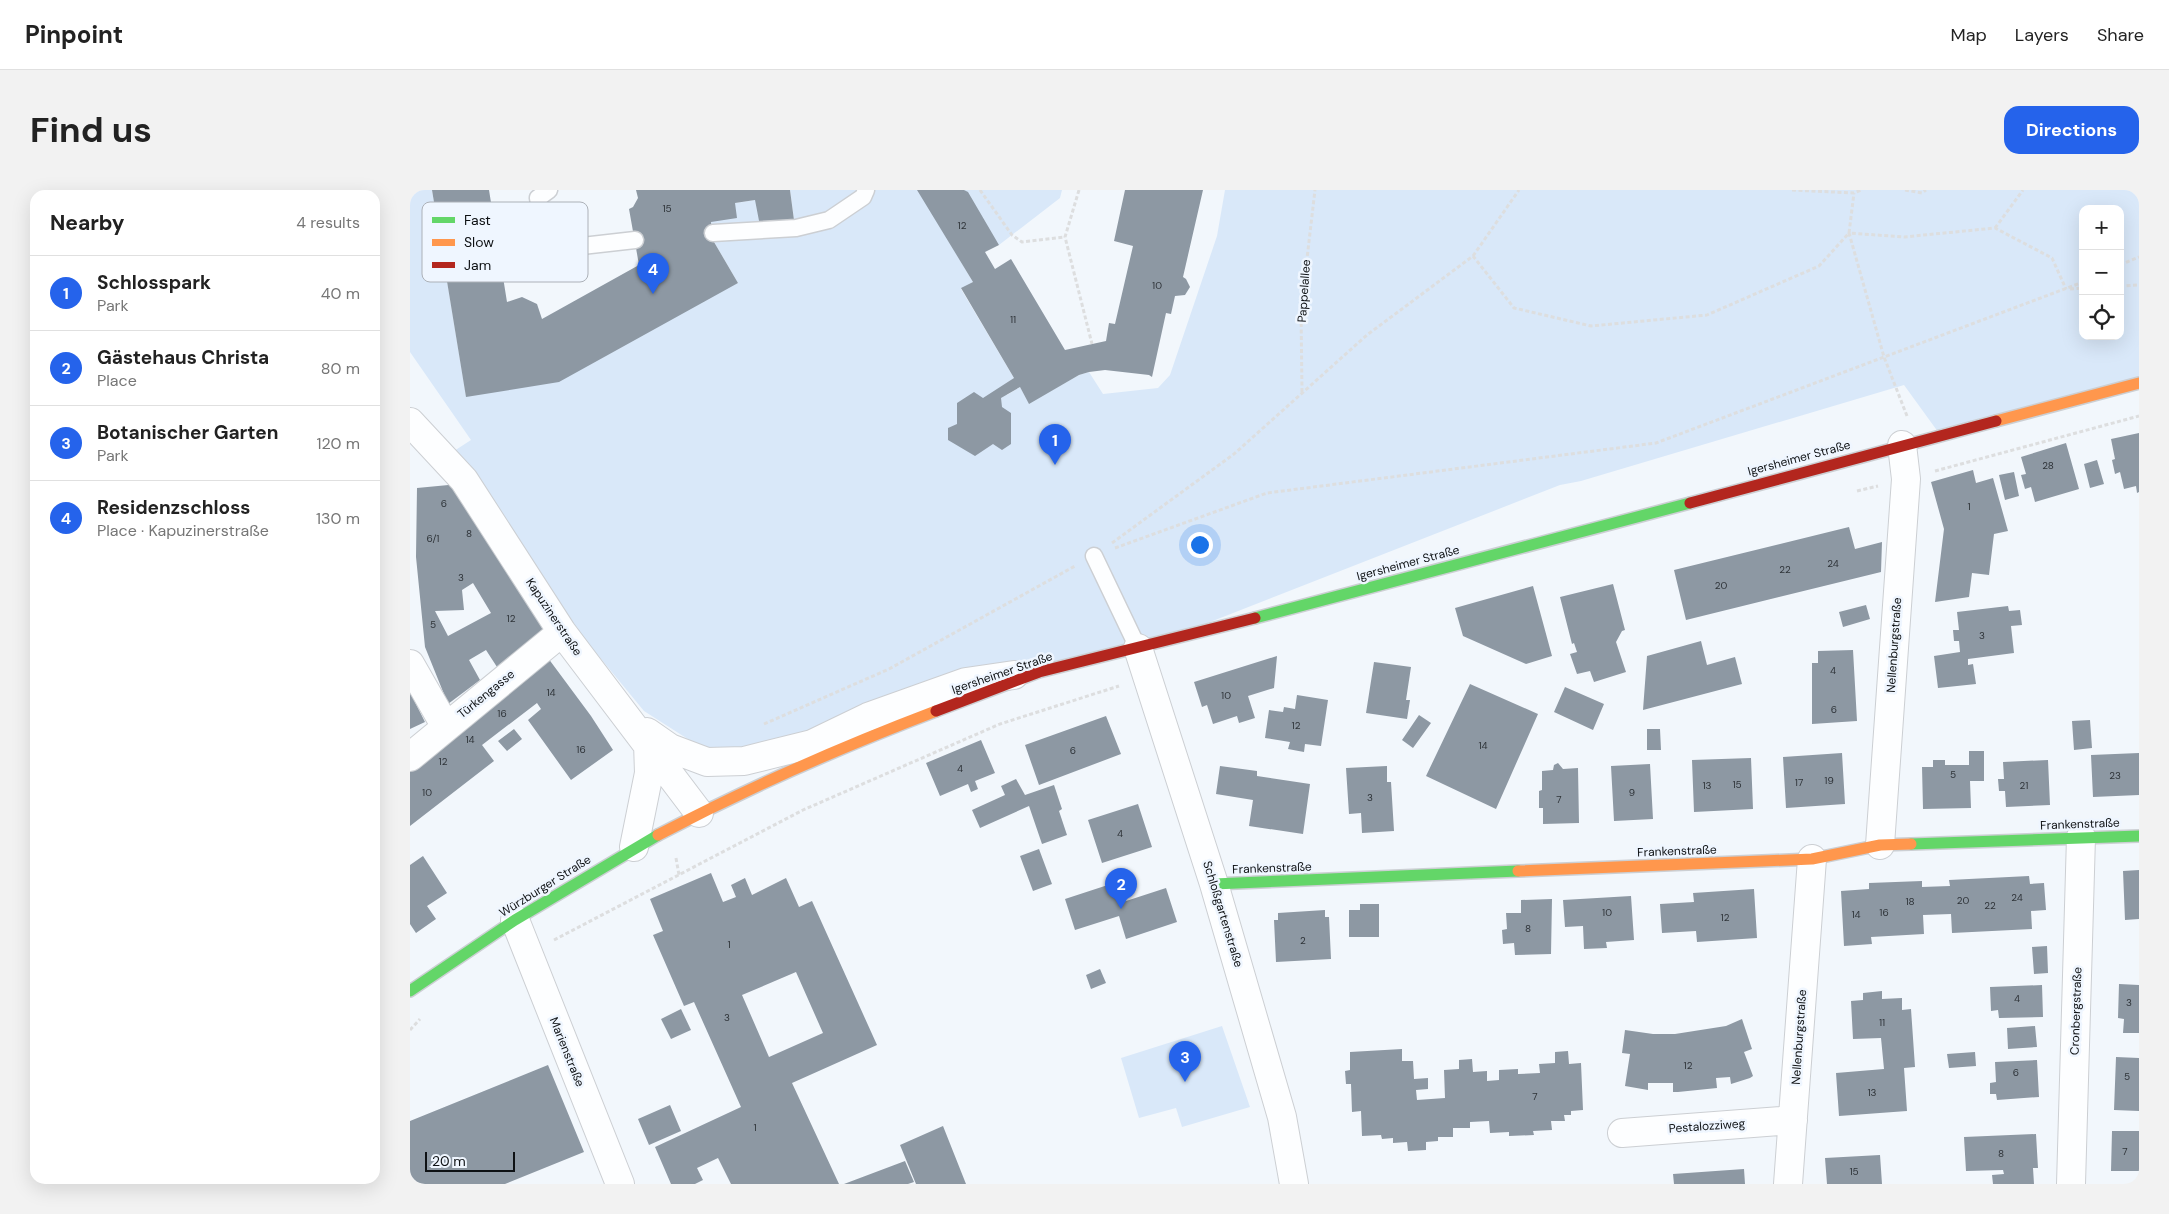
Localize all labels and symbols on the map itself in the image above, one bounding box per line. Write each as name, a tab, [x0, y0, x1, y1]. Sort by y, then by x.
legend	[422, 202, 588, 282]
house number: 15	[662, 202, 672, 215]
text: Fast	[464, 211, 491, 229]
house number: 12	[958, 219, 967, 232]
text: Slow	[464, 233, 494, 251]
pin: 4	[637, 253, 669, 294]
text: Jam	[464, 256, 491, 274]
street label: Pappelallee	[1294, 259, 1314, 323]
house number: 10	[1152, 279, 1162, 292]
house number: 11	[1010, 313, 1016, 326]
pin: 1	[1039, 424, 1071, 465]
street label: Igersheimer Straße	[1746, 437, 1852, 479]
house number: 28	[2042, 459, 2054, 472]
house number: 6	[441, 497, 447, 510]
house number: 1	[1967, 500, 1971, 513]
house number: 8	[466, 527, 472, 540]
house number: 6/1	[427, 532, 439, 545]
your location	[1187, 532, 1213, 558]
street label: Igersheimer Straße	[1355, 542, 1461, 584]
house number: 24	[1827, 557, 1839, 570]
house number: 22	[1779, 563, 1791, 576]
house number: 3	[458, 571, 464, 584]
street label: Kapuzinerstraße	[522, 575, 586, 659]
house number: 20	[1715, 579, 1727, 592]
street label: Nellenburgstraße	[1883, 597, 1905, 693]
house number: 12	[507, 612, 516, 625]
house number: 5	[430, 618, 436, 631]
house number: 3	[1979, 629, 1985, 642]
street label: Igersheimer Straße	[950, 648, 1055, 698]
house number: 4	[1830, 664, 1836, 677]
street label: Türkengasse	[454, 666, 518, 722]
house number: 14	[546, 686, 556, 699]
house number: 10	[1221, 689, 1231, 702]
house number: 6	[1831, 703, 1837, 716]
house number: 16	[497, 707, 507, 720]
house number: 12	[1292, 719, 1301, 732]
house number: 14	[465, 733, 475, 746]
house number: 14	[1478, 739, 1488, 752]
house number: 16	[576, 743, 586, 756]
house number: 6	[1070, 744, 1076, 757]
house number: 12	[439, 755, 448, 768]
house number: 4	[957, 762, 963, 775]
house number: 5	[1950, 768, 1956, 781]
house number: 23	[2109, 769, 2121, 782]
house number: 19	[1824, 774, 1834, 787]
house number: 17	[1795, 776, 1803, 789]
house number: 15	[1732, 778, 1742, 791]
house number: 13	[1702, 779, 1712, 792]
house number: 21	[2020, 779, 2028, 792]
house number: 10	[422, 786, 432, 799]
house number: 9	[1629, 786, 1635, 799]
house number: 3	[1367, 791, 1373, 804]
house number: 7	[1556, 793, 1562, 806]
street label: Frankenstraße	[2040, 815, 2120, 833]
house number: 4	[1117, 827, 1123, 840]
street label: Frankenstraße	[1637, 842, 1717, 860]
street label: Würzburger Straße	[496, 851, 594, 921]
street label: Schloßgartenstraße	[1199, 859, 1247, 969]
street label: Frankenstraße	[1232, 859, 1312, 877]
pin: 2	[1105, 868, 1137, 909]
house number: 24	[2011, 891, 2023, 904]
house number: 20	[1957, 894, 1969, 907]
house number: 18	[1905, 895, 1915, 908]
house number: 22	[1984, 899, 1996, 912]
house number: 10	[1602, 906, 1612, 919]
house number: 16	[1879, 906, 1889, 919]
house number: 14	[1851, 908, 1861, 921]
house number: 12	[1721, 911, 1730, 924]
house number: 8	[1525, 922, 1531, 935]
house number: 2	[1300, 934, 1306, 947]
house number: 1	[727, 938, 731, 951]
street label: Cronbergstraße	[2066, 966, 2086, 1055]
street label: Nellenburgstraße	[1788, 989, 1810, 1085]
house number: 4	[2014, 992, 2020, 1005]
house number: 3	[2126, 996, 2132, 1009]
house number: 3	[724, 1011, 730, 1024]
street label: Marienstraße	[546, 1015, 588, 1089]
house number: 11	[1879, 1016, 1885, 1029]
pin: 3	[1169, 1041, 1201, 1082]
house number: 12	[1684, 1059, 1693, 1072]
house number: 6	[2013, 1066, 2019, 1079]
house number: 5	[2124, 1070, 2130, 1083]
house number: 13	[1867, 1086, 1877, 1099]
house number: 7	[1532, 1090, 1538, 1103]
street label: Pestalozziweg	[1668, 1115, 1746, 1137]
house number: 1	[753, 1121, 757, 1134]
house number: 7	[2122, 1145, 2128, 1158]
house number: 8	[1998, 1147, 2004, 1160]
scale bar	[425, 1149, 515, 1172]
house number: 15	[1849, 1165, 1859, 1178]

